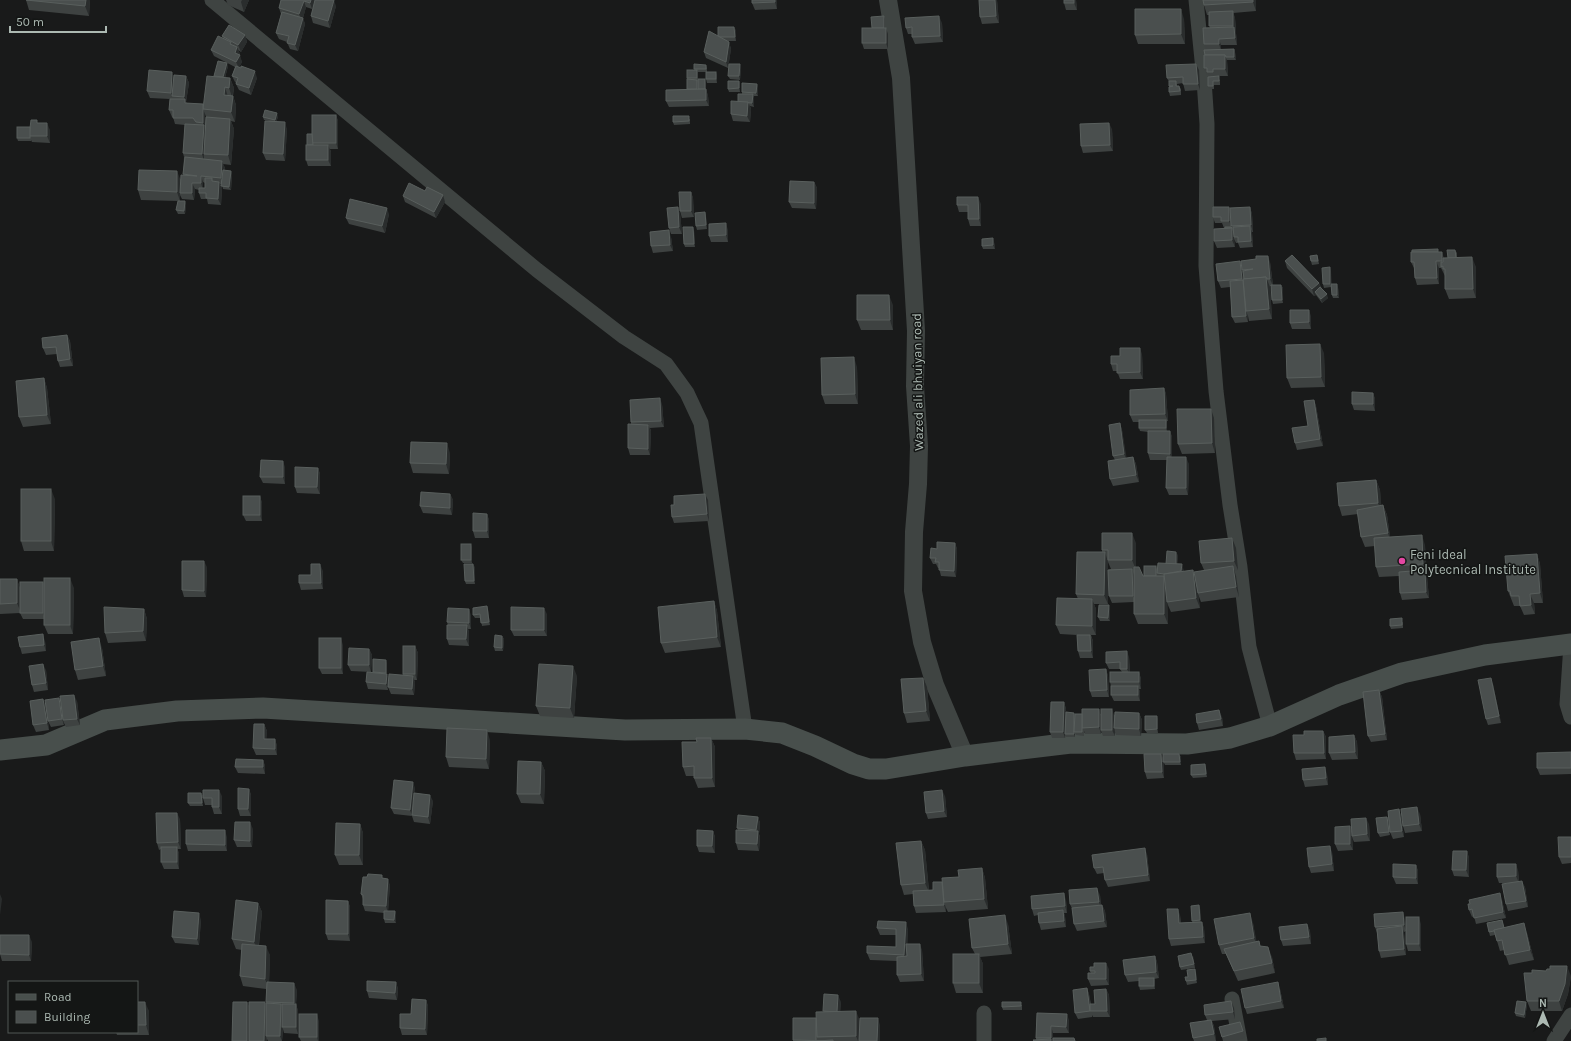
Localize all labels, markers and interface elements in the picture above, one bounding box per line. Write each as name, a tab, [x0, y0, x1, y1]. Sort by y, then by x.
scale bar	[10, 8, 106, 34]
text: 50 m	[16, 15, 44, 29]
street label: Wazed ali bhuiyan road	[909, 313, 926, 451]
place label: Feni Ideal Polytecnical Institute	[1410, 547, 1536, 577]
marker: Feni Ideal Polytecnical Institute	[1397, 556, 1407, 566]
legend	[8, 981, 138, 1033]
text: Road	[44, 990, 72, 1004]
north arrow	[1523, 993, 1563, 1033]
text: N	[1539, 997, 1547, 1010]
text: Building	[44, 1010, 91, 1024]

